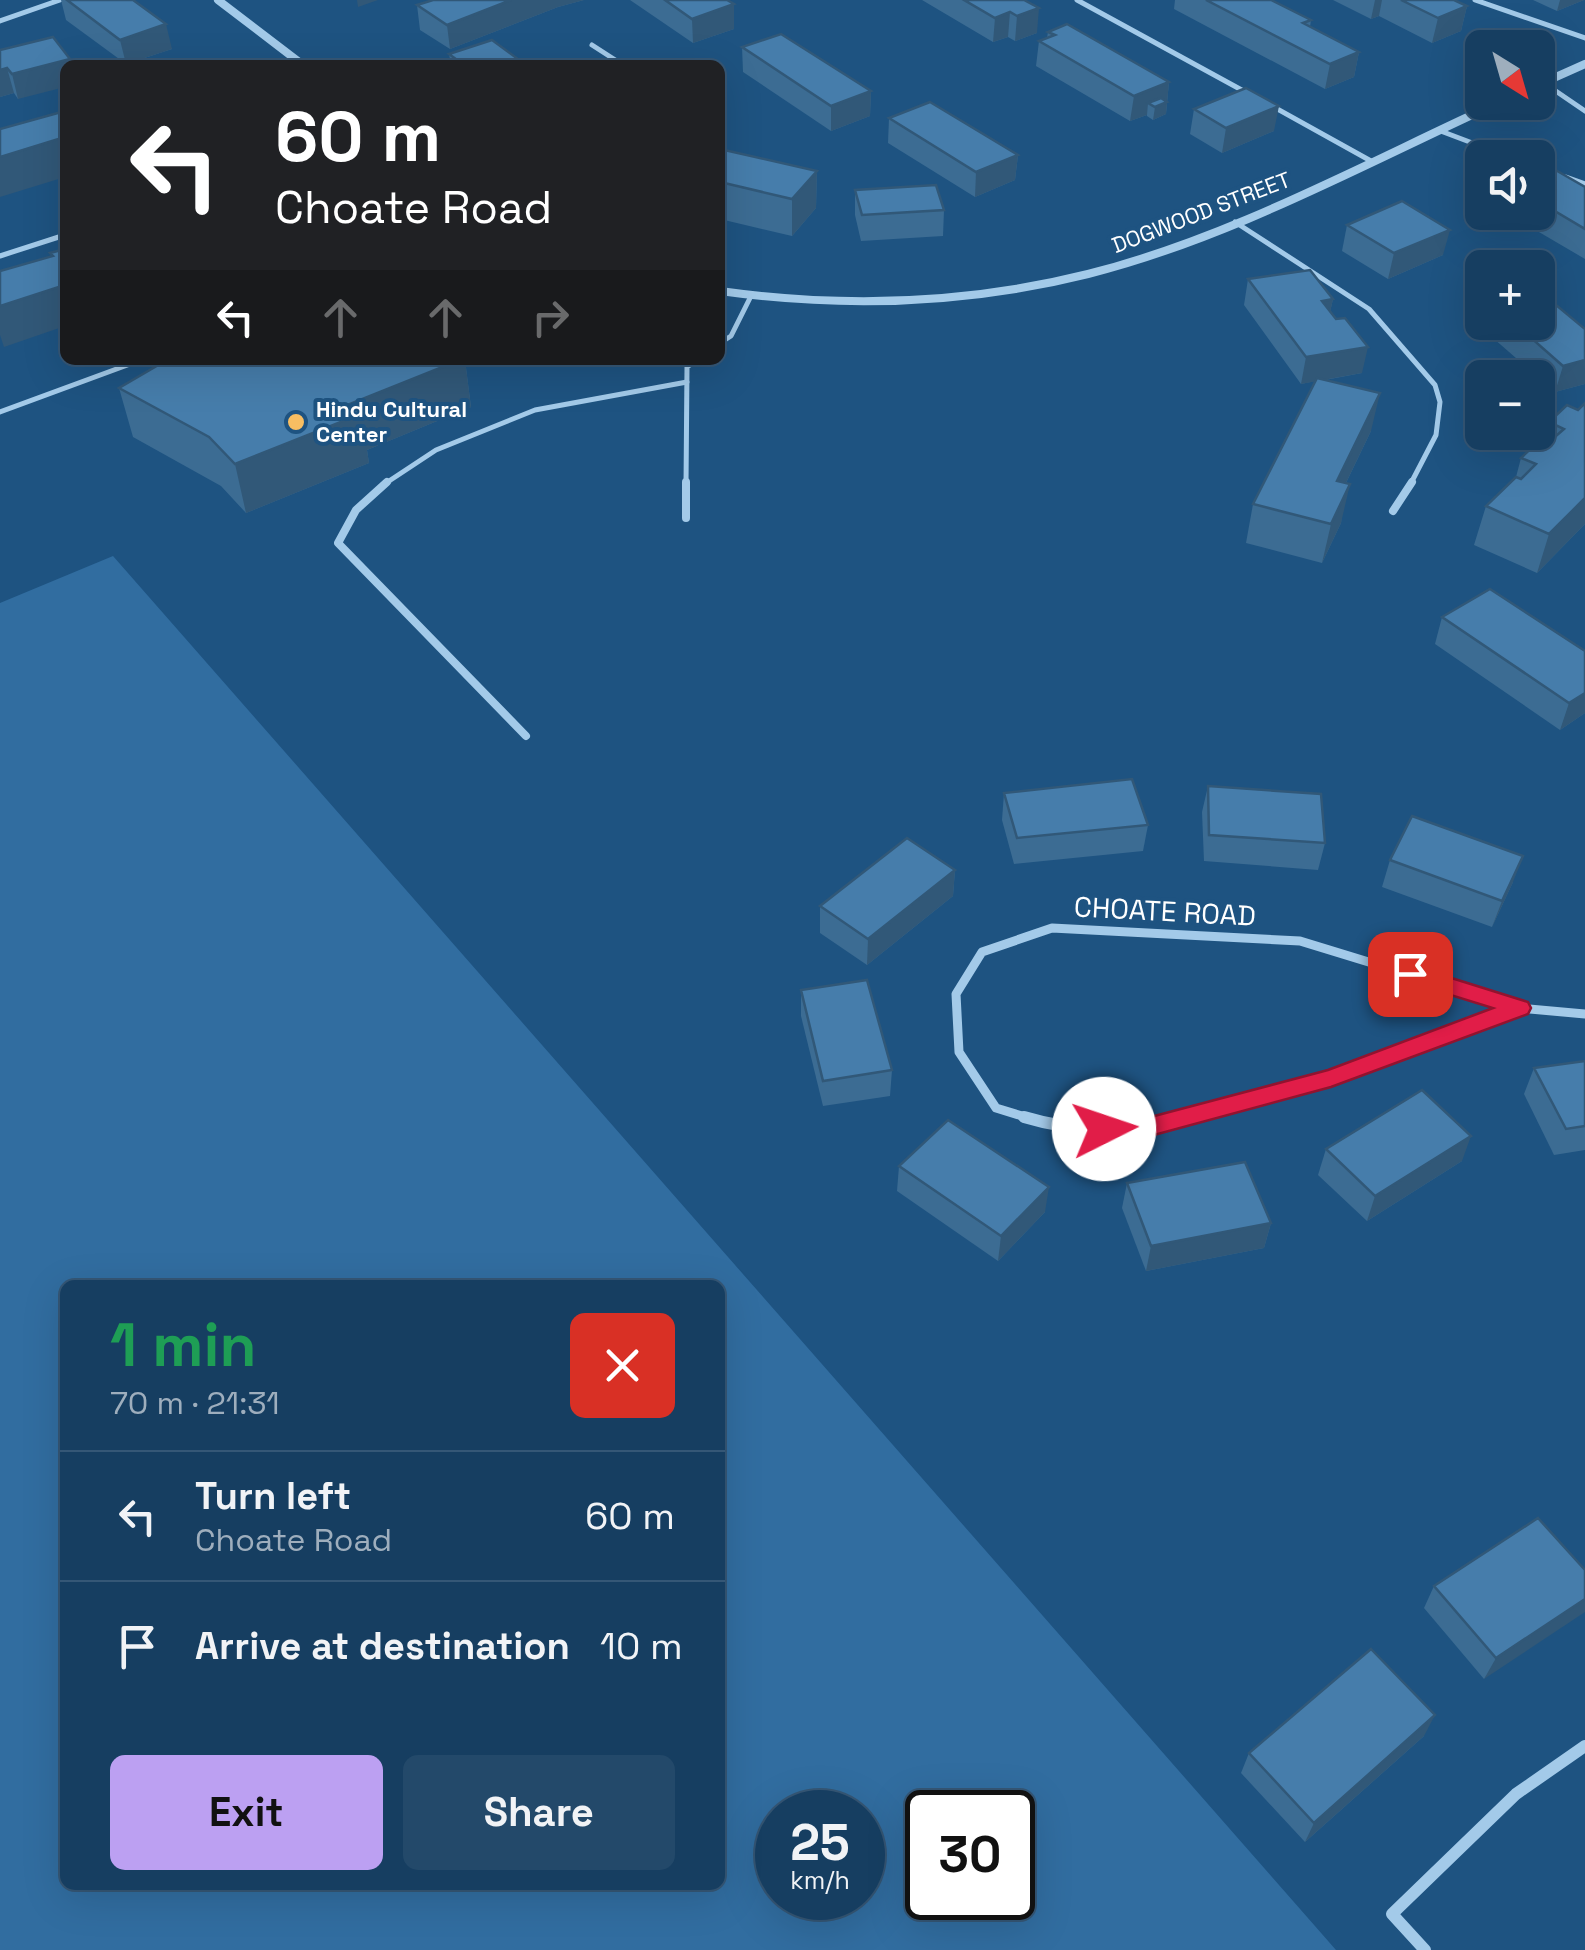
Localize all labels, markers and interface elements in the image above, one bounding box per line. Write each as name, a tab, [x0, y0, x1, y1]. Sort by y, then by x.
north arrow	[1465, 30, 1555, 120]
map controls	[1465, 30, 1555, 450]
text: 60 m	[275, 92, 441, 181]
icon: left	[110, 100, 240, 230]
button: sound	[1465, 140, 1555, 230]
street label: DOGWOOD STREET	[1108, 165, 1294, 259]
text: Choate Road	[275, 179, 552, 236]
button: +	[1465, 250, 1555, 340]
icon: left	[208, 290, 263, 345]
icon: ahead	[313, 290, 368, 345]
icon: ahead	[418, 290, 473, 345]
icon: right	[523, 290, 578, 345]
button: −	[1465, 360, 1555, 450]
place label: Hindu Cultural Center	[316, 395, 467, 448]
marker: Hindu Cultural Center	[285, 411, 307, 433]
street label: CHOATE ROAD	[1073, 888, 1257, 934]
pin	[1368, 932, 1453, 1017]
icon: arrive	[1383, 947, 1438, 1002]
position arrow	[1052, 1077, 1156, 1181]
text: 1 min	[110, 1307, 257, 1384]
button: close	[570, 1313, 675, 1418]
text: 70 m · 21:31	[110, 1383, 280, 1423]
text: Turn left	[195, 1472, 351, 1520]
icon: left	[110, 1489, 165, 1544]
text: 60 m	[585, 1492, 675, 1540]
text: Choate Road	[195, 1520, 392, 1560]
icon: arrive	[110, 1619, 165, 1674]
text: Arrive at destination	[195, 1622, 570, 1670]
text: 10 m	[600, 1622, 683, 1670]
button: Exit	[110, 1755, 383, 1870]
button: Share	[403, 1755, 675, 1870]
speed limit sign: 30	[905, 1790, 1035, 1920]
text: 25	[790, 1811, 850, 1875]
text: km/h	[790, 1864, 850, 1896]

